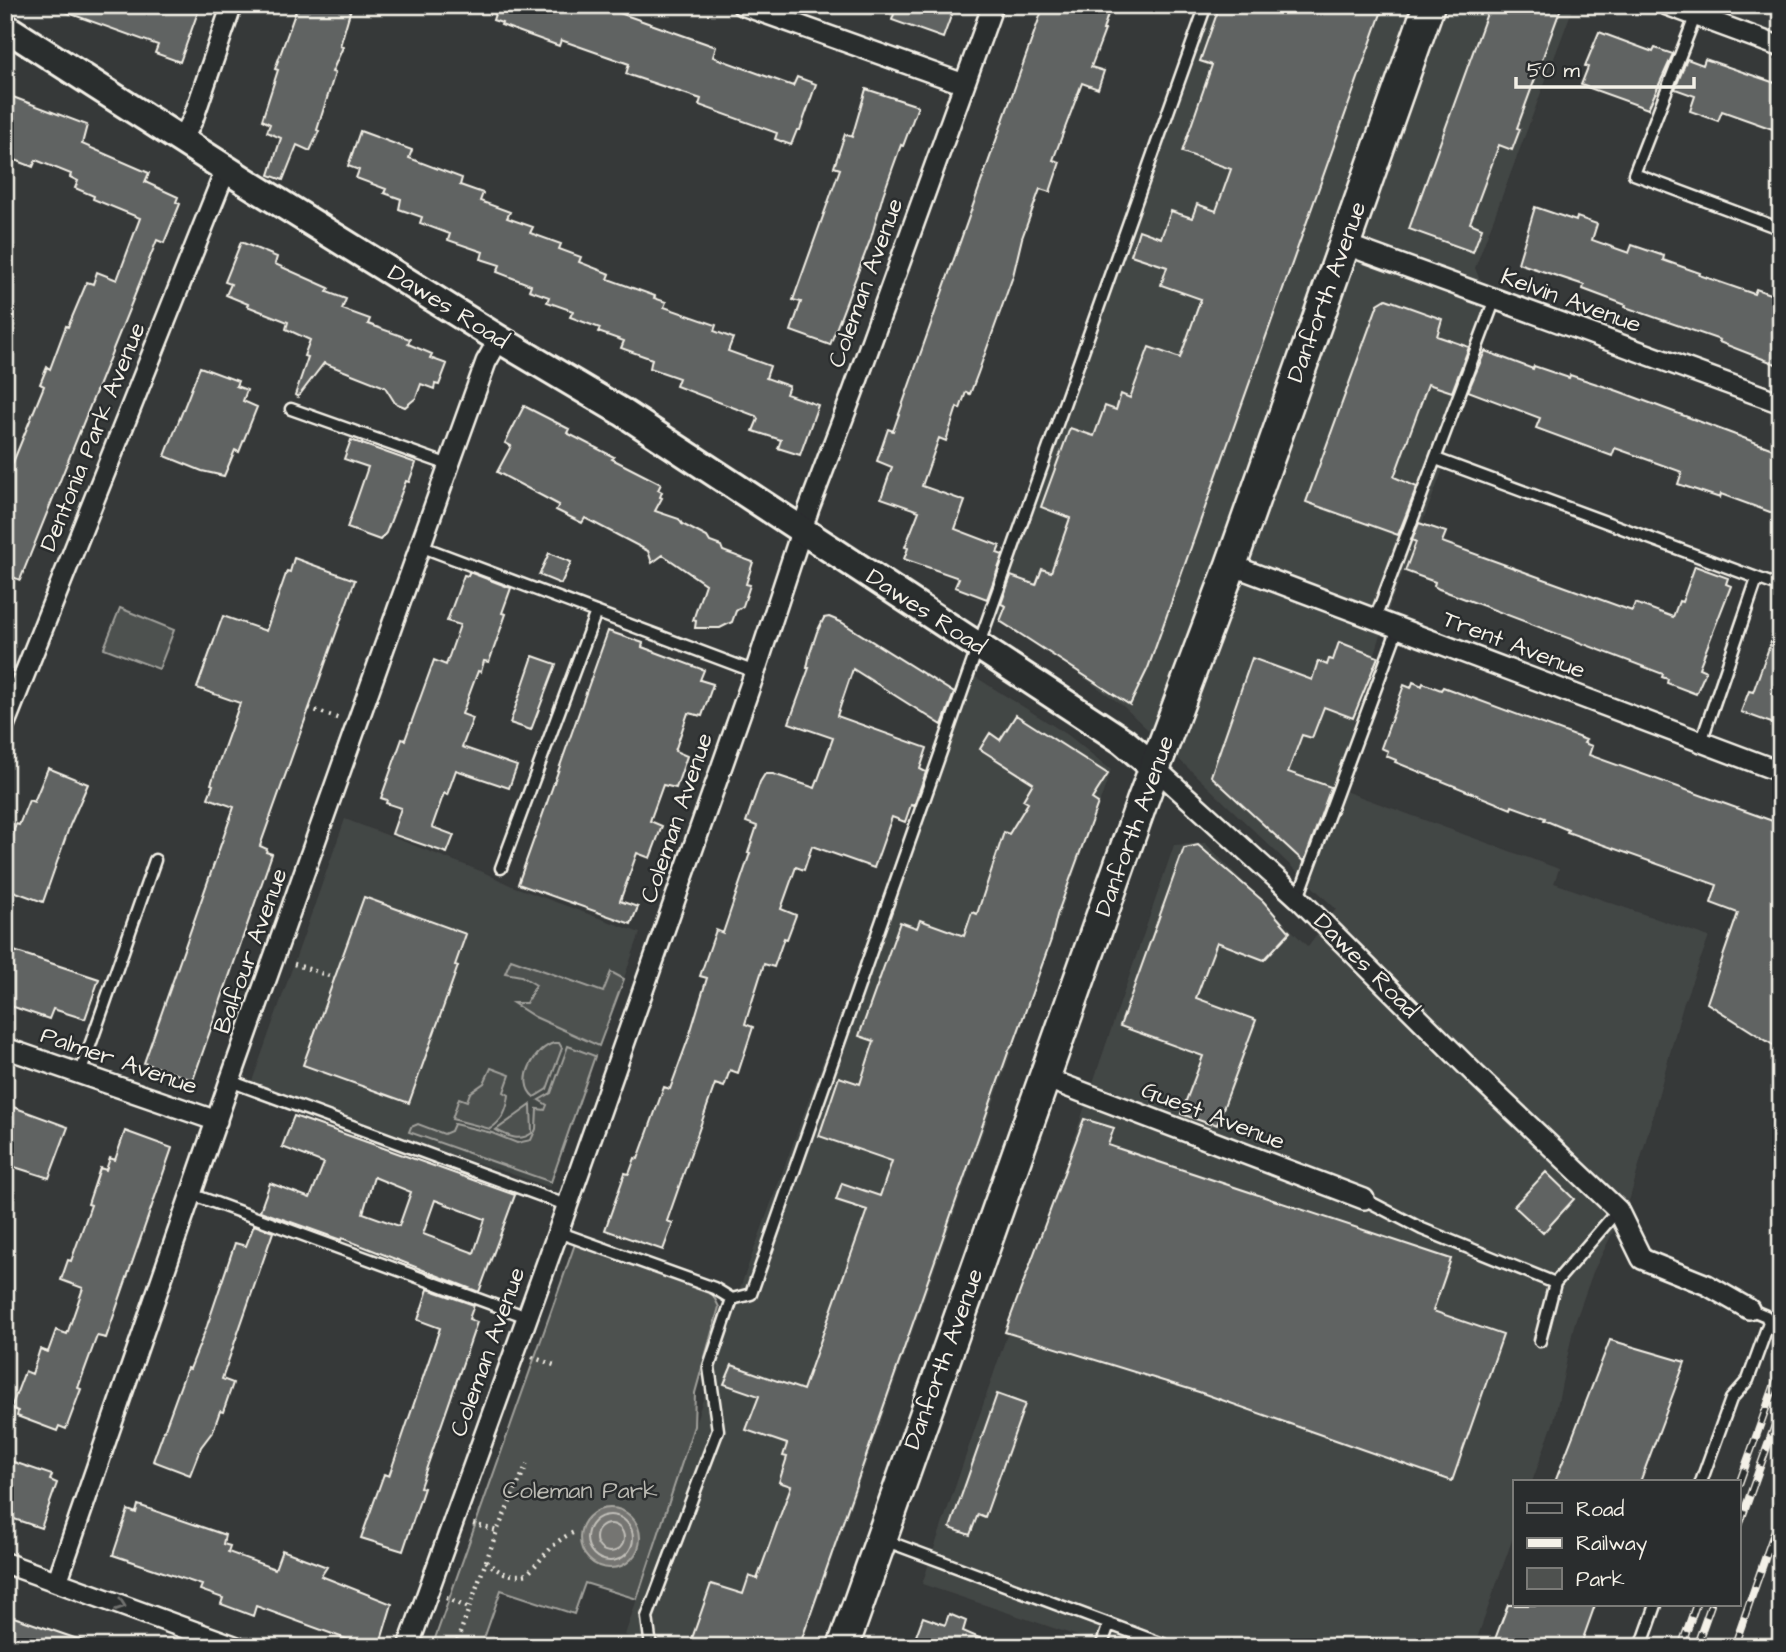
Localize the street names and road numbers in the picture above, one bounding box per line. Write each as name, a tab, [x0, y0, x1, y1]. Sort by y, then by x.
street label: Coleman Avenue	[820, 194, 912, 372]
street label: Danforth Avenue	[1279, 197, 1375, 387]
street label: Dawes Road	[381, 256, 515, 358]
street label: Kelvin Avenue	[1496, 260, 1646, 342]
street label: Dentonia Park Avenue	[31, 317, 155, 557]
street label: Dawes Road	[859, 560, 993, 664]
street label: Trent Avenue	[1438, 602, 1590, 688]
street label: Coleman Avenue	[632, 728, 722, 908]
street label: Danforth Avenue	[1087, 731, 1183, 921]
street label: Balfour Avenue	[205, 864, 297, 1038]
street label: Dawes Road	[1306, 906, 1426, 1026]
street label: Palmer Avenue	[36, 1018, 202, 1104]
street label: Guest Avenue	[1136, 1073, 1290, 1159]
street label: Coleman Avenue	[442, 1263, 534, 1441]
street label: Danforth Avenue	[896, 1264, 992, 1454]

